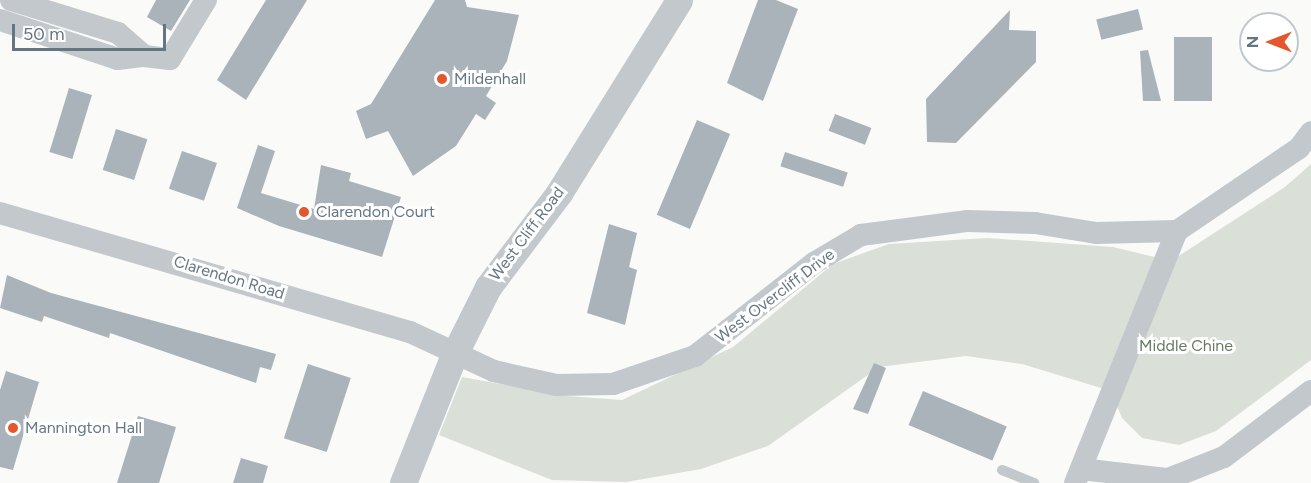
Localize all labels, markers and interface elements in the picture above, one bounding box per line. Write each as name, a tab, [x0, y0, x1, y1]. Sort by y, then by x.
scale bar	[15, 12, 170, 50]
north arrow	[1239, 12, 1299, 72]
text: 50 m	[23, 23, 65, 45]
text: N	[1243, 36, 1262, 48]
place label: Mildenhall	[454, 69, 526, 89]
marker: Mildenhall	[435, 72, 449, 86]
street label: West Cliff Road	[486, 183, 568, 285]
place label: Clarendon Court	[316, 202, 435, 222]
marker: Clarendon Court	[297, 205, 311, 219]
street label: West Overcliff Drive	[712, 245, 838, 347]
street label: Clarendon Road	[171, 252, 287, 304]
park label: Middle Chine	[1139, 336, 1233, 356]
place label: Mannington Hall	[25, 418, 142, 438]
marker: Mannington Hall	[6, 421, 20, 435]

